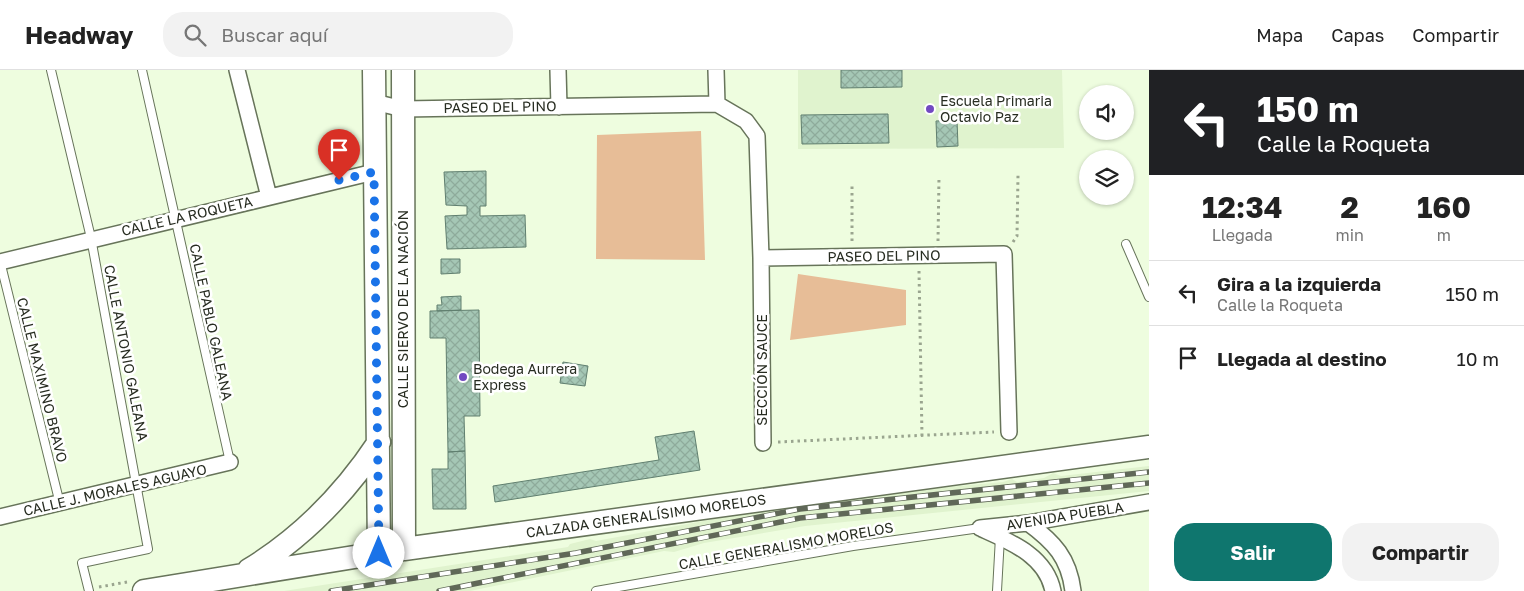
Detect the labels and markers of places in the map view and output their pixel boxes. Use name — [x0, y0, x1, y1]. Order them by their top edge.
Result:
place label: Escuela Primaria Octavio Paz — [940, 92, 1052, 125]
marker: Escuela Primaria Octavio Paz — [924, 103, 936, 115]
pin — [318, 129, 360, 180]
place label: Bodega Aurrera Express — [473, 360, 577, 393]
marker: Bodega Aurrera Express — [457, 371, 469, 383]

